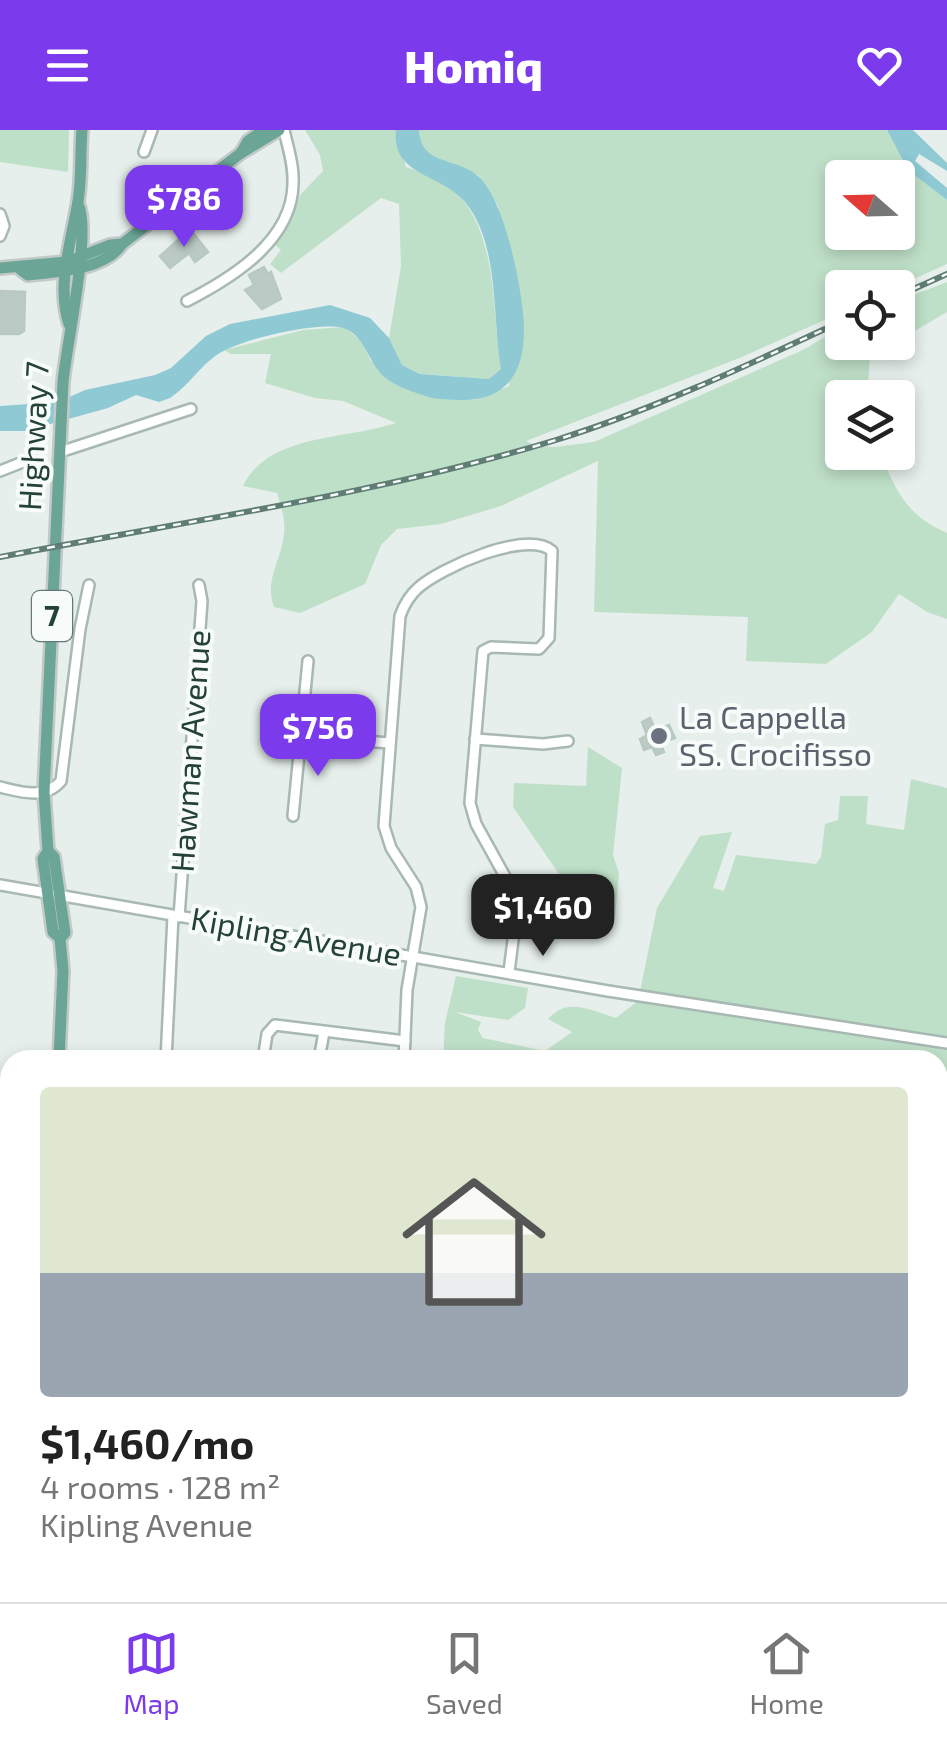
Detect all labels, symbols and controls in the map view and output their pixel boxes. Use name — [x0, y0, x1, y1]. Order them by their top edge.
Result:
icon: menu — [40, 38, 95, 93]
text: Homiq — [404, 38, 543, 92]
icon: heart — [852, 38, 907, 93]
north arrow — [825, 160, 915, 250]
map controls — [825, 160, 915, 470]
pin: $786 — [125, 165, 243, 250]
text: $786 — [147, 178, 221, 216]
button: locate — [825, 270, 915, 360]
street label: Highway 7 — [9, 360, 55, 511]
button: layers — [825, 380, 915, 470]
road number: 7 — [32, 591, 72, 641]
street label: Hawman Avenue — [162, 628, 216, 873]
pin: $756 — [259, 694, 377, 779]
place label: La Cappella SS. Crocifisso — [679, 697, 872, 772]
text: $756 — [282, 707, 354, 745]
marker: La Cappella SS. Crocifisso — [648, 725, 670, 747]
pin: $1,460 — [462, 874, 624, 959]
text: $1,460 — [493, 887, 593, 925]
street label: Kipling Avenue — [188, 898, 404, 972]
icon: home — [384, 1152, 564, 1332]
text: $1,460/mo — [40, 1417, 254, 1467]
text: 4 rooms · 128 m² — [40, 1467, 280, 1505]
text: Kipling Avenue — [40, 1505, 253, 1543]
tab: Map — [123, 1626, 179, 1720]
tab: Saved — [426, 1626, 503, 1720]
tab: Home — [750, 1626, 824, 1720]

